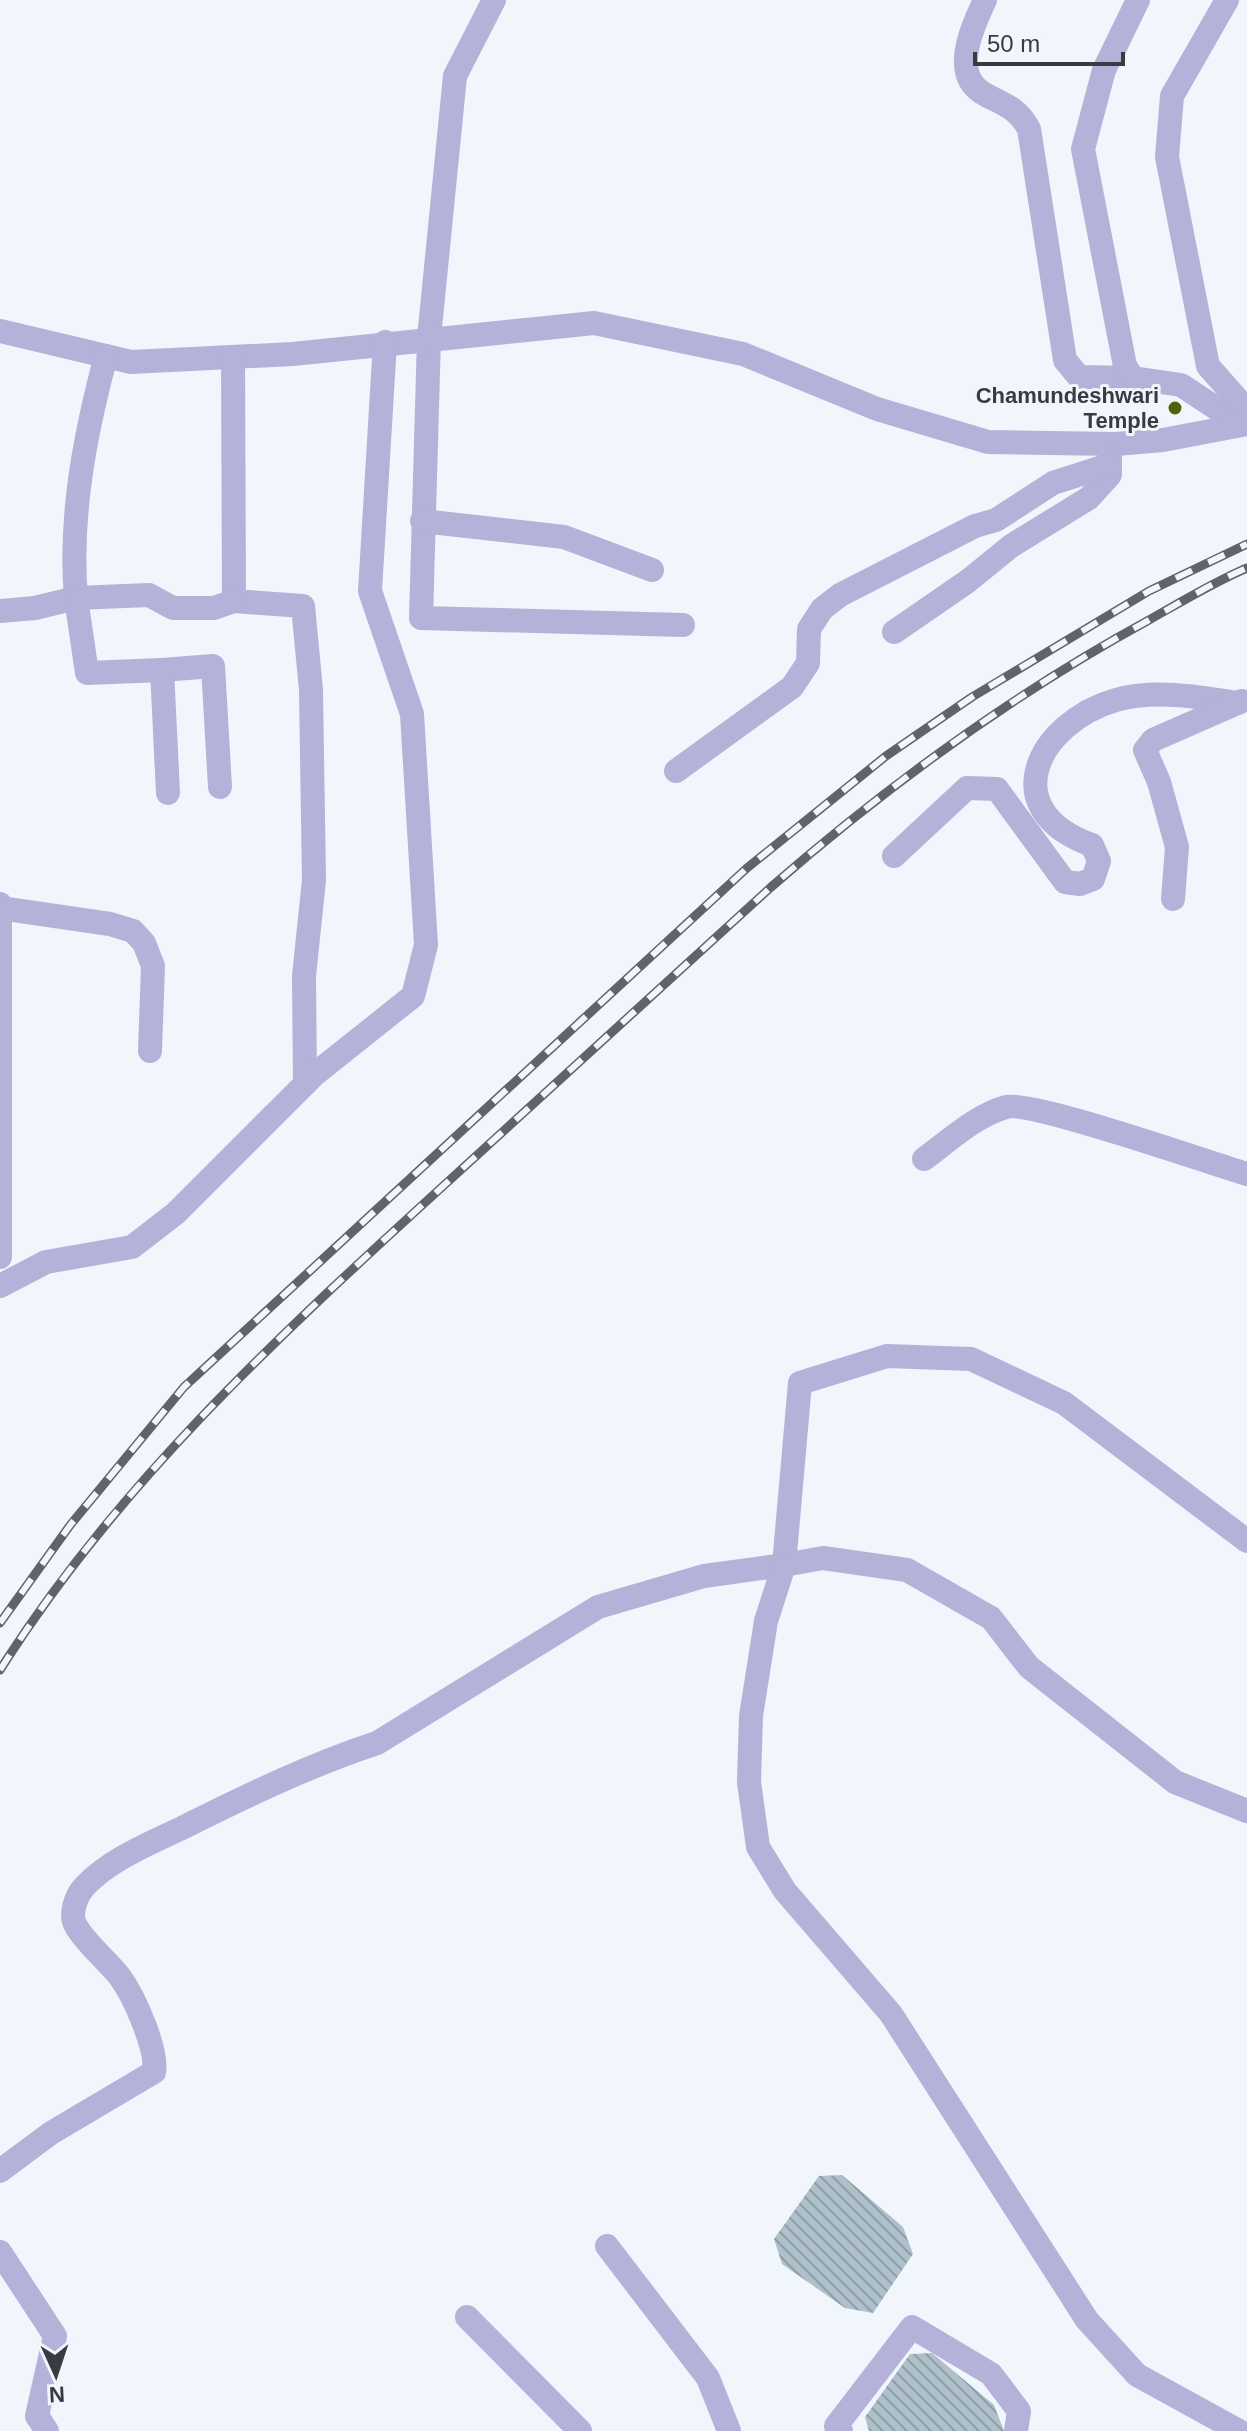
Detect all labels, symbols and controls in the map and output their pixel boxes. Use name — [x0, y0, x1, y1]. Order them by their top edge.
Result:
scale bar — [975, 16, 1123, 66]
text: 50 m — [987, 30, 1040, 57]
place label: Chamundeshwari Temple — [976, 383, 1159, 433]
marker: Chamundeshwari Temple — [1166, 399, 1184, 417]
north arrow — [16, 2335, 96, 2415]
text: N — [48, 2382, 66, 2407]

